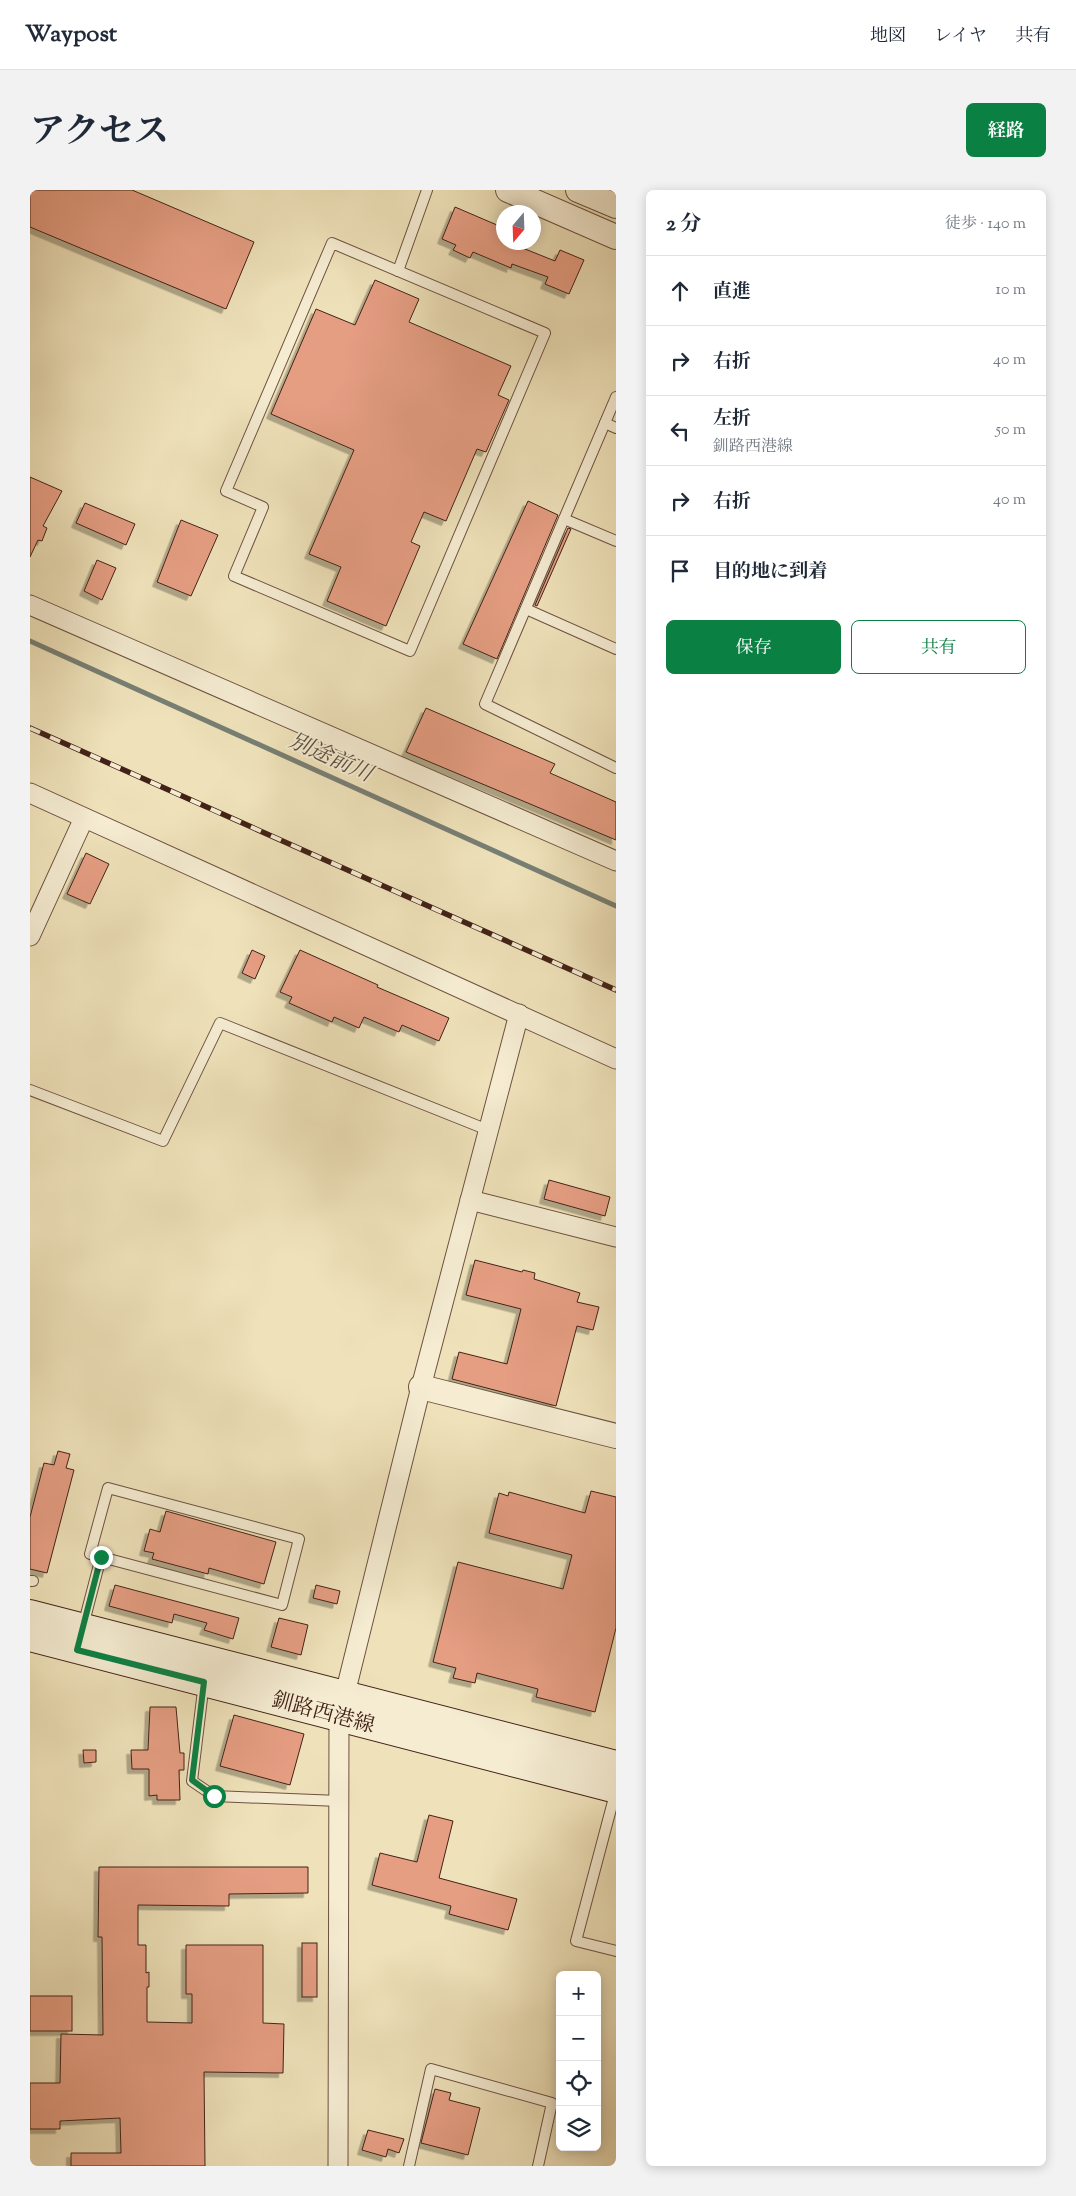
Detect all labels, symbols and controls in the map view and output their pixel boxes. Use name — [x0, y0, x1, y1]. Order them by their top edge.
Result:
text: Waypost — [25, 18, 117, 52]
text: 地図 — [870, 24, 906, 50]
text: レイヤ — [934, 24, 987, 50]
text: 共有 — [1015, 24, 1051, 50]
button: 経路 — [966, 103, 1046, 157]
text: アクセス — [30, 108, 169, 159]
north arrow — [496, 205, 541, 250]
text: 2 分 — [666, 210, 701, 240]
text: 徒歩 · 140 m — [945, 213, 1026, 236]
icon: ahead — [666, 277, 694, 305]
text: 直進 — [713, 279, 751, 306]
text: 10 m — [996, 279, 1026, 302]
icon: right — [666, 347, 694, 375]
text: 右折 — [713, 349, 751, 376]
text: 40 m — [993, 349, 1026, 372]
text: 左折 — [713, 406, 751, 433]
icon: left — [666, 417, 694, 445]
text: 50 m — [995, 419, 1026, 442]
text: 釧路西港線 — [713, 436, 793, 459]
icon: right — [666, 487, 694, 515]
text: 右折 — [713, 489, 751, 516]
text: 40 m — [993, 489, 1026, 512]
icon: arrive — [666, 557, 694, 585]
text: 目的地に到着 — [713, 559, 827, 586]
button: 保存 — [666, 620, 841, 674]
button: 共有 — [851, 620, 1026, 674]
water label: 別途前川 — [283, 726, 379, 792]
route end — [90, 1546, 113, 1569]
street label: 釧路西港線 — [268, 1686, 378, 1742]
route start — [203, 1785, 226, 1808]
map controls — [556, 1971, 601, 2151]
button: + — [556, 1971, 601, 2016]
button: − — [556, 2016, 601, 2061]
button: locate — [556, 2061, 601, 2106]
button: layers — [556, 2106, 601, 2151]

